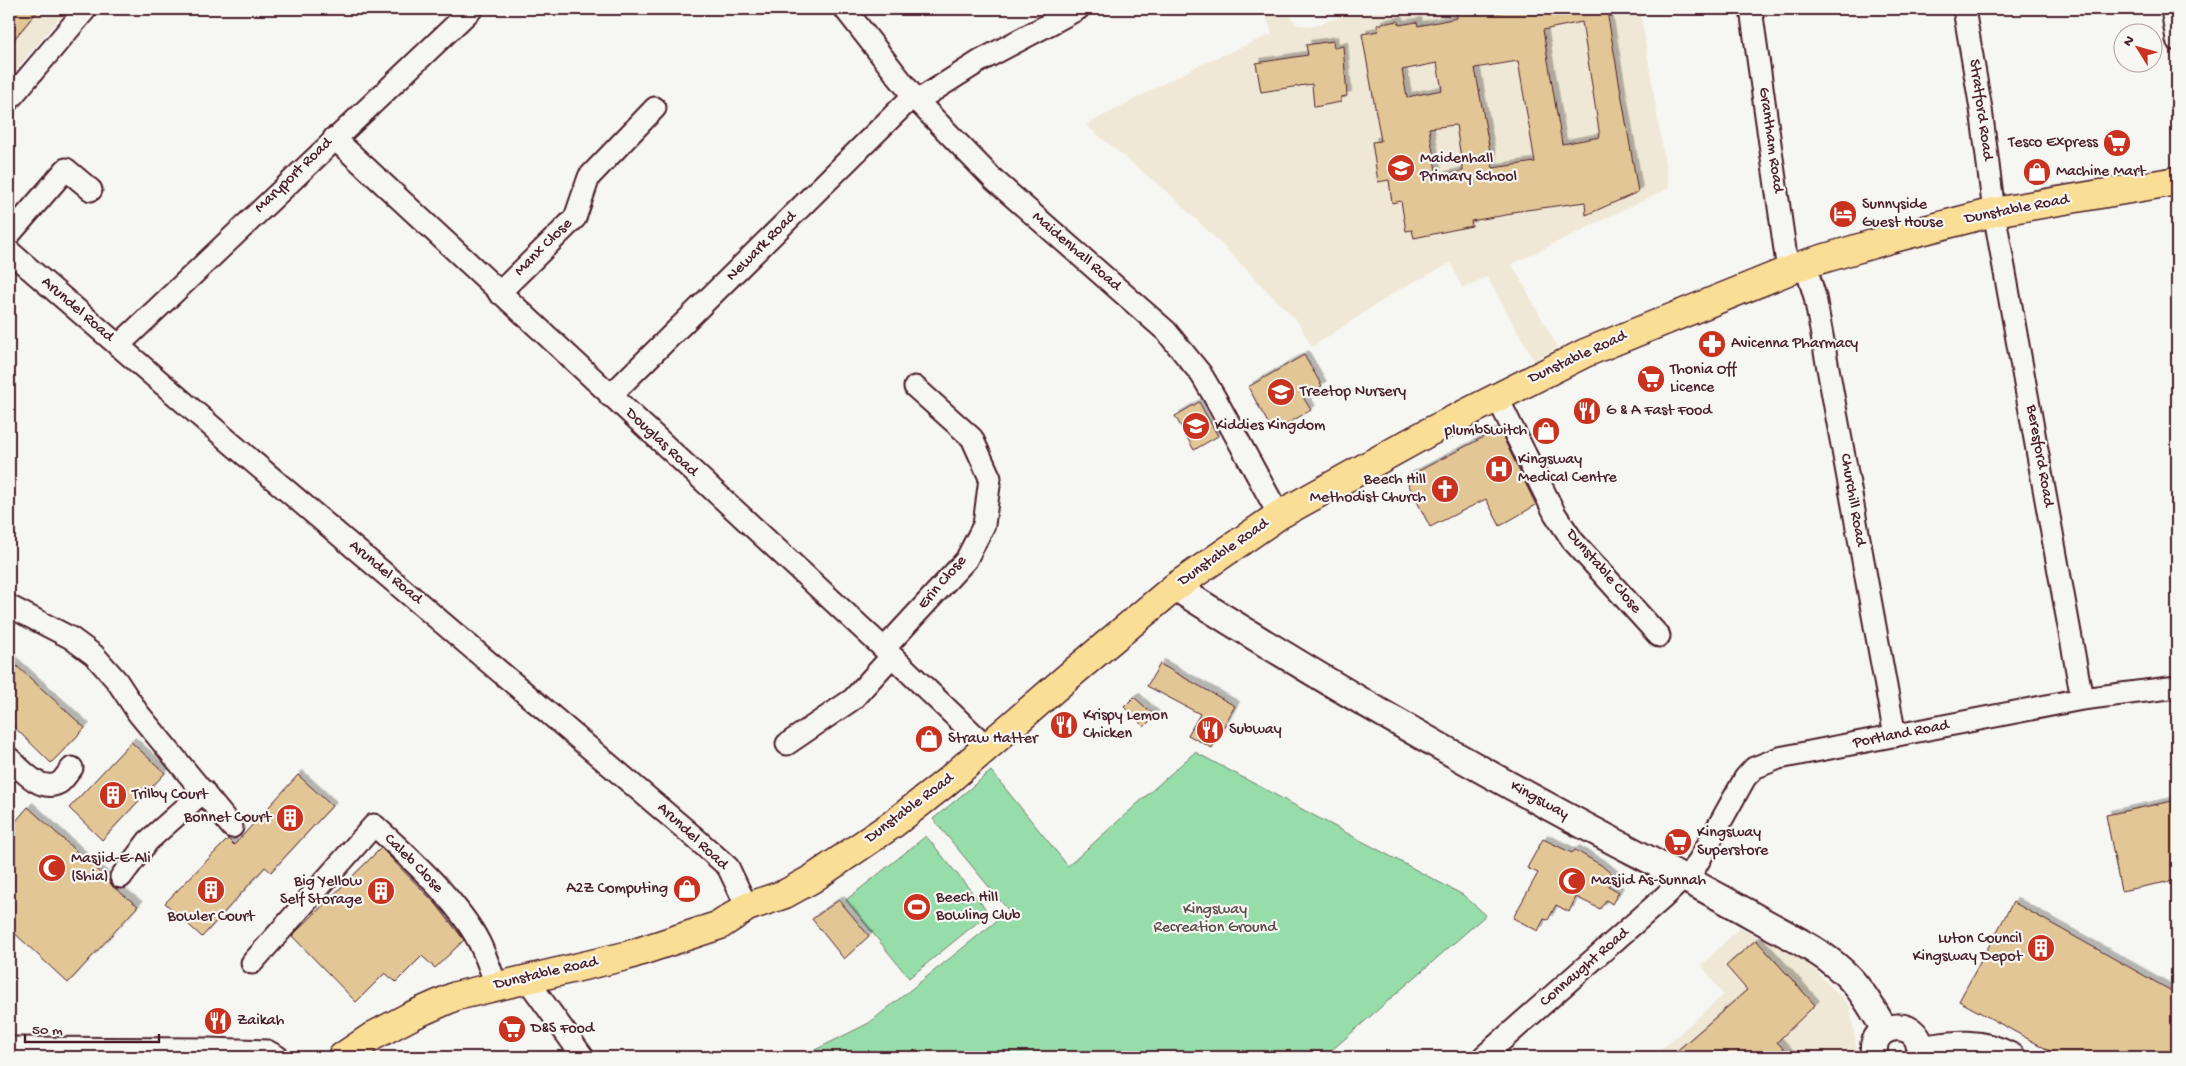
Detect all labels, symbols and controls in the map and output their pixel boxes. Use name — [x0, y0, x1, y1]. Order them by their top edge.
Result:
north arrow — [2114, 22, 2164, 72]
text: N — [2120, 33, 2139, 50]
street label: Stratford Road — [1963, 58, 1997, 163]
street label: Grantham Road — [1753, 86, 1787, 196]
supermarket icon: Tesco Express — [2102, 128, 2132, 158]
street label: Maryport Road — [251, 133, 338, 218]
place label: Tesco Express — [2007, 134, 2099, 153]
place label: Maidenhall Primary School — [1419, 150, 1517, 187]
school or university icon: Maidenhall Primary School — [1386, 153, 1416, 183]
shop icon: Machine Mart — [2022, 157, 2052, 187]
place label: Machine Mart — [2056, 163, 2147, 182]
street label: Dunstable Road — [1962, 190, 2072, 230]
place label: Sunnyside Guest House — [1862, 196, 1944, 233]
hotel icon: Sunnyside Guest House — [1828, 199, 1858, 229]
street label: Newark Road — [723, 207, 802, 286]
street label: Maidenhall Road — [1028, 208, 1126, 297]
street label: Manx Close — [511, 214, 578, 281]
street label: Arundel Road — [37, 273, 118, 348]
street label: Dunstable Road — [1525, 326, 1631, 389]
pharmacy icon: Avicenna Pharmacy — [1697, 329, 1727, 359]
place label: Avicenna Pharmacy — [1731, 335, 1858, 354]
place label: Thonia Off Licence — [1669, 361, 1737, 398]
supermarket icon: Thonia Off Licence — [1636, 364, 1666, 394]
school or university icon: Treetop Nursery — [1266, 377, 1296, 407]
place label: Treetop Nursery — [1299, 383, 1406, 402]
restaurant icon: G & A Fast Food — [1572, 396, 1602, 426]
place label: G & A Fast Food — [1606, 402, 1713, 421]
street label: Beresford Road — [2021, 403, 2058, 510]
street label: Douglas Road — [620, 404, 702, 483]
school or university icon: Kiddies Kingdom — [1181, 411, 1211, 441]
shop icon: plumbSwitch — [1531, 416, 1561, 446]
place label: Kiddies Kingdom — [1215, 417, 1326, 436]
place label: plumbSwitch — [1443, 422, 1527, 441]
place label: Kingsway Medical Centre — [1518, 451, 1618, 488]
street label: Churchill Road — [1835, 452, 1870, 549]
hospital icon: Kingsway Medical Centre — [1484, 454, 1514, 484]
place label: Beech Hill Methodist Church — [1310, 471, 1426, 508]
church icon: Beech Hill Methodist Church — [1430, 474, 1460, 504]
street label: Dunstable Road — [1174, 514, 1274, 592]
street label: Dunstable Close — [1561, 525, 1645, 619]
street label: Arundel Road — [344, 537, 427, 610]
street label: Erin Close — [914, 552, 972, 614]
place label: Krispy Lemon Chicken — [1083, 707, 1168, 744]
restaurant icon: Krispy Lemon Chicken — [1049, 710, 1079, 740]
restaurant icon: Subway — [1195, 715, 1225, 745]
street label: Portland Road — [1850, 716, 1952, 754]
place label: Subway — [1229, 721, 1282, 740]
shop icon: Straw Hatter — [914, 724, 944, 754]
place label: Straw Hatter — [948, 730, 1039, 749]
street label: Dunstable Road — [861, 769, 959, 849]
street label: Kingsway — [1506, 777, 1572, 825]
building icon: Trilby Court — [98, 780, 128, 810]
place label: Trilby Court — [131, 786, 209, 805]
street label: Arundel Road — [653, 799, 733, 876]
building icon: Bonnet Court — [275, 803, 305, 833]
place label: Bonnet Court — [183, 809, 272, 828]
place label: Kingsway Superstore — [1697, 824, 1769, 861]
supermarket icon: Kingsway Superstore — [1663, 827, 1693, 857]
street label: Caleb Close — [379, 830, 447, 898]
place label: Masjid-E-Ali (Shia) — [71, 850, 151, 887]
mosque icon: Masjid-E-Ali (Shia) — [37, 853, 67, 883]
mosque icon: Masjid As-Sunnah — [1557, 866, 1587, 896]
place label: Masjid As-Sunnah — [1591, 872, 1707, 891]
place label: Big Yellow Self Storage — [280, 873, 363, 910]
shop icon: A2Z Computing — [672, 874, 702, 904]
building icon: Bowler Court — [196, 875, 226, 905]
building icon: Big Yellow Self Storage — [366, 876, 396, 906]
place label: A2Z Computing — [566, 880, 668, 899]
place label: Beech Hill Bowling Club — [935, 889, 1021, 926]
sports icon: Beech Hill Bowling Club — [902, 892, 932, 922]
park label: Kingsway Recreation Ground — [1153, 901, 1278, 938]
place label: Bowler Court — [167, 908, 256, 927]
street label: Connaught Road — [1537, 923, 1635, 1012]
place label: Luton Council Kingsway Depot — [1913, 930, 2023, 967]
building icon: Luton Council Kingsway Depot — [2026, 933, 2056, 963]
street label: Dunstable Road — [491, 952, 601, 995]
restaurant icon: Zaikah — [203, 1006, 233, 1036]
scale bar — [25, 1011, 159, 1043]
place label: Zaikah — [237, 1012, 285, 1031]
supermarket icon: D&S Food — [497, 1014, 527, 1044]
place label: D&S Food — [530, 1020, 596, 1039]
text: 50 m — [32, 1022, 63, 1040]

